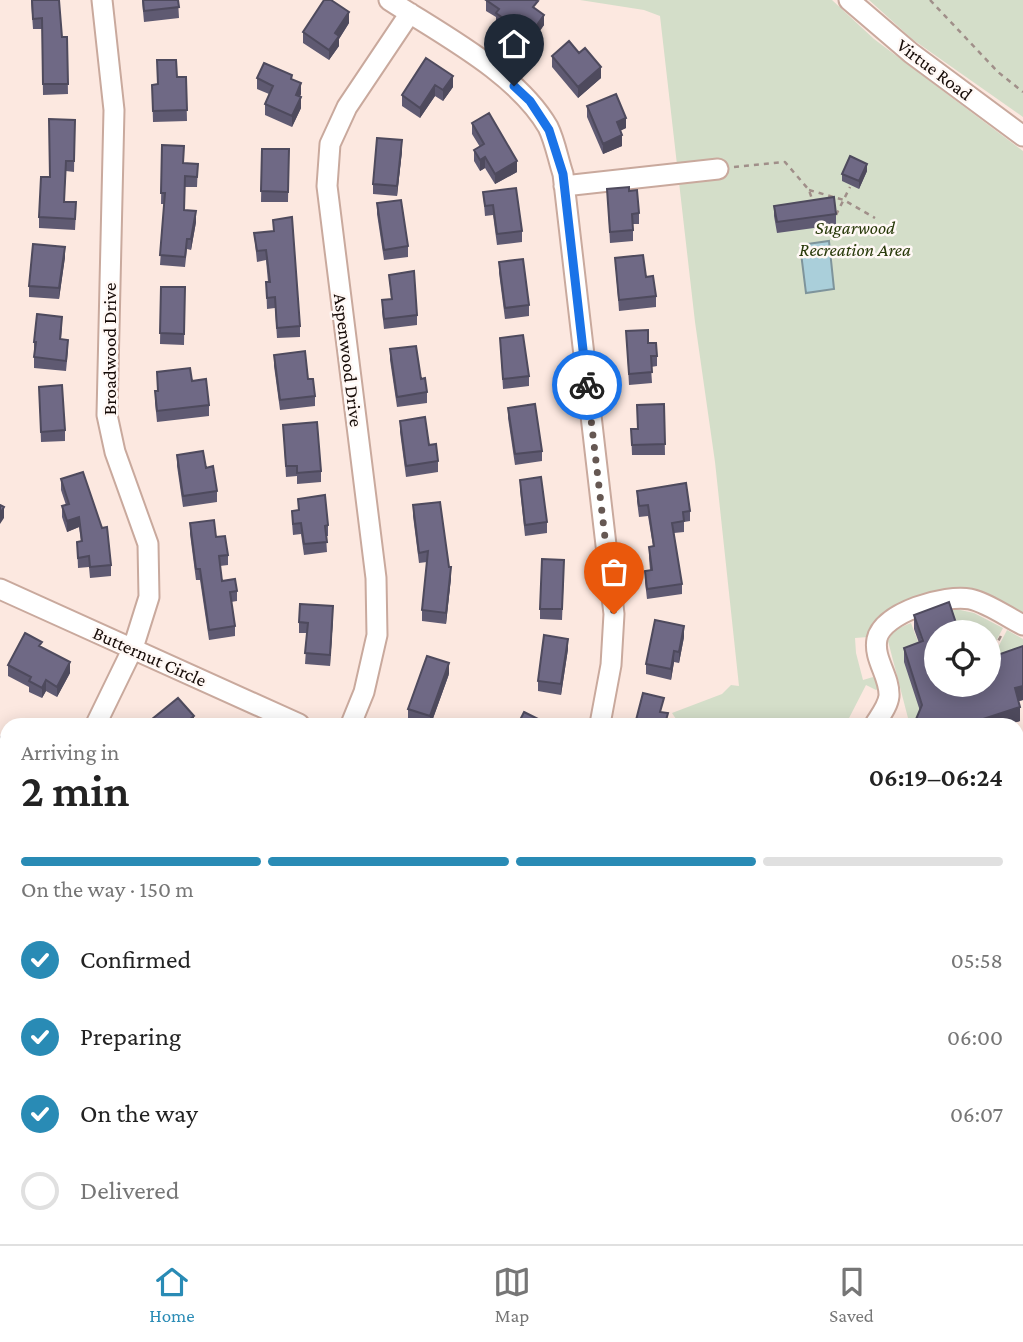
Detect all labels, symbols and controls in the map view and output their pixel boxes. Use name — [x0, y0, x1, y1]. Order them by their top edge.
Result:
pin — [484, 14, 544, 86]
icon: home — [495, 25, 533, 63]
street label: Virtue Road — [893, 34, 977, 105]
park label: Sugarwood Recreation Area — [799, 217, 911, 260]
street label: Broadwood Drive — [99, 283, 120, 415]
street label: Aspenwood Drive — [330, 292, 367, 428]
courier — [552, 350, 622, 420]
icon: bike — [568, 366, 606, 404]
pin — [584, 542, 644, 614]
icon: bag — [595, 553, 633, 591]
map controls — [924, 620, 1001, 697]
button: locate — [924, 620, 1001, 697]
street label: Butternut Circle — [90, 622, 210, 691]
text: Arriving in — [21, 739, 119, 765]
text: 06:19–06:24 — [869, 763, 1003, 792]
text: 2 min — [21, 765, 129, 816]
text: On the way · 150 m — [21, 876, 194, 902]
icon: check — [21, 941, 59, 979]
text: Confirmed — [80, 945, 191, 974]
text: 05:58 — [951, 947, 1003, 973]
icon: check — [21, 1018, 59, 1056]
text: Preparing — [80, 1022, 181, 1051]
text: 06:00 — [947, 1024, 1003, 1050]
icon: check — [21, 1095, 59, 1133]
text: On the way — [80, 1099, 198, 1128]
text: 06:07 — [950, 1101, 1003, 1127]
text: Delivered — [80, 1176, 179, 1205]
tab: Home — [149, 1263, 195, 1326]
tab: Map — [493, 1263, 531, 1326]
tab: Saved — [829, 1263, 874, 1326]

